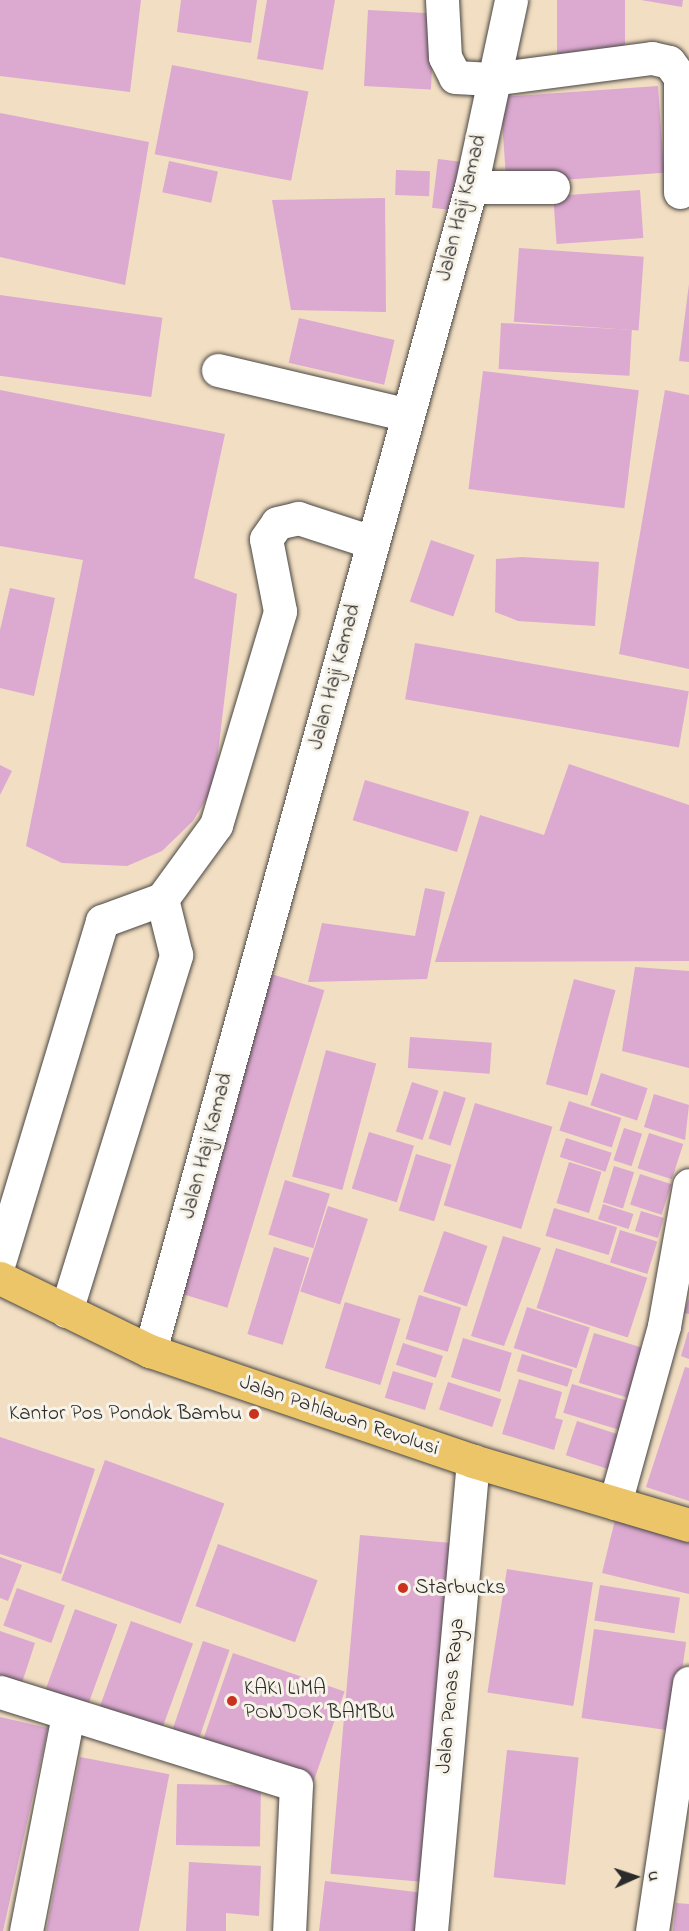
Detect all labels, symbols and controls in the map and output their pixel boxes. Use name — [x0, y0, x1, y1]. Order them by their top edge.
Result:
street label: Jalan Haji Kamad — [432, 132, 492, 284]
street label: Jalan Haji Kamad — [303, 601, 367, 753]
street label: Jalan Haji Kamad — [175, 1070, 239, 1222]
street label: Jalan Pahlawan Revolusi — [236, 1370, 442, 1462]
place label: Kantor Pos Pondok Bambu — [9, 1401, 242, 1427]
marker: Kantor Pos Pondok Bambu — [247, 1407, 261, 1421]
place label: Starbucks — [415, 1575, 506, 1601]
marker: Starbucks — [396, 1581, 410, 1595]
street label: Jalan Penas Raya — [432, 1617, 470, 1775]
place label: KAKI LIMA PONDOK BAMBU — [244, 1676, 395, 1726]
marker: KAKI LIMA PONDOK BAMBU — [225, 1694, 239, 1708]
north arrow — [605, 1847, 665, 1907]
text: U — [641, 1870, 665, 1882]

